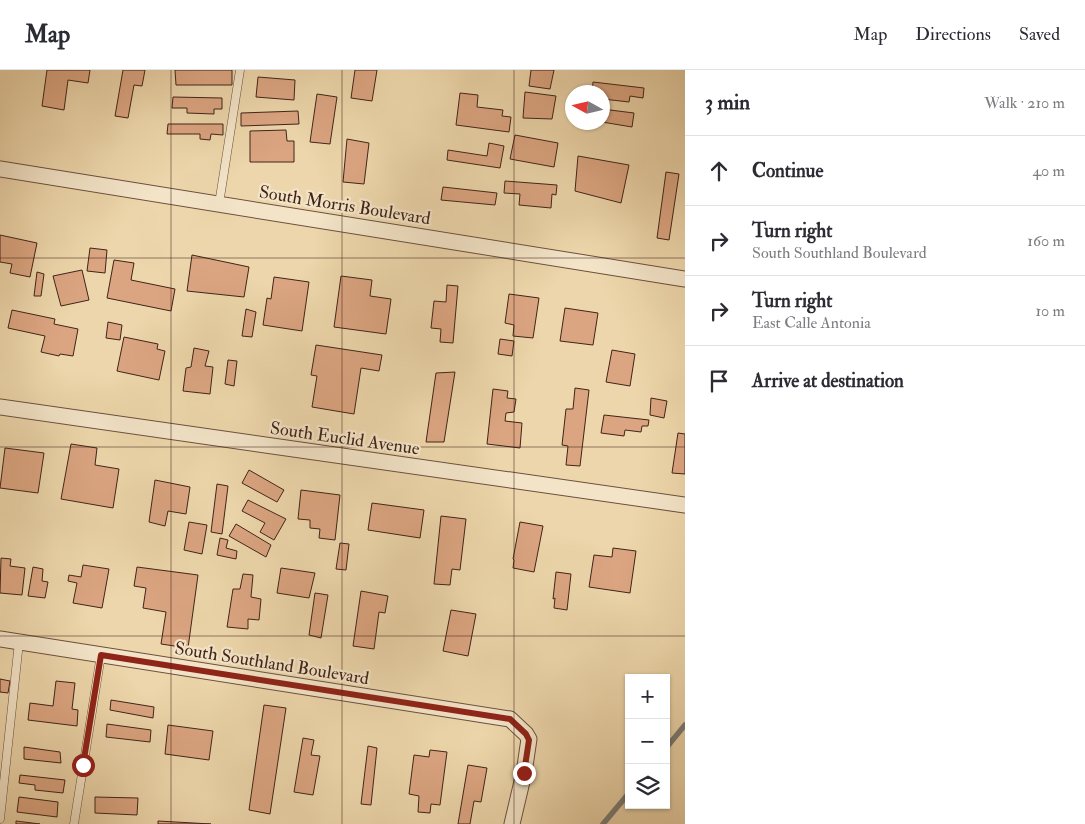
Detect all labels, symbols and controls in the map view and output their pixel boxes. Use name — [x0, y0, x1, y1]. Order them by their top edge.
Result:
text: Map — [25, 19, 70, 50]
text: Map — [854, 23, 887, 46]
text: Directions — [915, 23, 991, 46]
text: Saved — [1019, 23, 1060, 46]
north arrow — [565, 85, 610, 130]
text: 3 min — [705, 89, 750, 116]
text: Walk · 210 m — [984, 93, 1065, 113]
icon: ahead — [705, 157, 733, 185]
text: Continue — [752, 159, 823, 183]
text: 40 m — [1032, 161, 1065, 181]
street label: South Morris Boulevard — [258, 181, 432, 230]
text: Turn right — [752, 219, 832, 243]
icon: right — [705, 227, 733, 255]
text: 160 m — [1027, 231, 1065, 251]
text: South Southland Boulevard — [752, 243, 927, 263]
text: Turn right — [752, 289, 832, 313]
icon: right — [705, 297, 733, 325]
text: 10 m — [1035, 301, 1065, 321]
text: East Calle Antonia — [752, 313, 871, 333]
icon: arrive — [705, 367, 733, 395]
text: Arrive at destination — [752, 369, 904, 393]
street label: South Euclid Avenue — [269, 417, 422, 460]
street label: South Southland Boulevard — [173, 637, 371, 690]
map controls — [625, 674, 670, 809]
button: + — [625, 674, 670, 719]
button: − — [625, 719, 670, 764]
route start — [72, 754, 95, 777]
route end — [513, 762, 536, 785]
button: layers — [625, 764, 670, 809]

